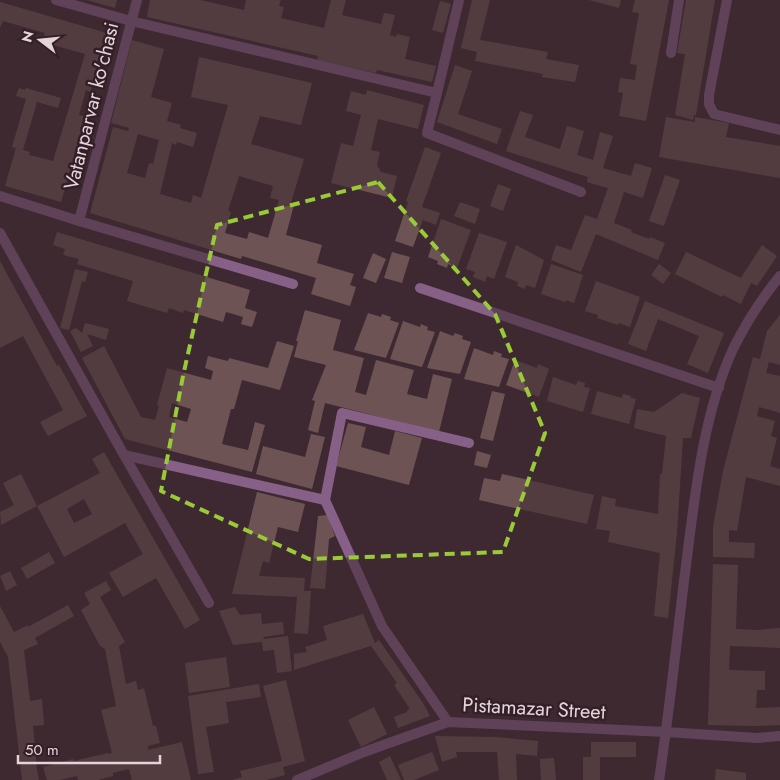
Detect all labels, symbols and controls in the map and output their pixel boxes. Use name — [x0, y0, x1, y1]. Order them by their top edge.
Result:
north arrow — [15, 15, 65, 65]
street label: Vatanparvar ko'chasi — [57, 19, 126, 193]
text: N — [16, 28, 39, 45]
street label: Pistamazar Street — [462, 690, 606, 727]
scale bar — [18, 732, 160, 764]
text: 50 m — [25, 739, 59, 761]

